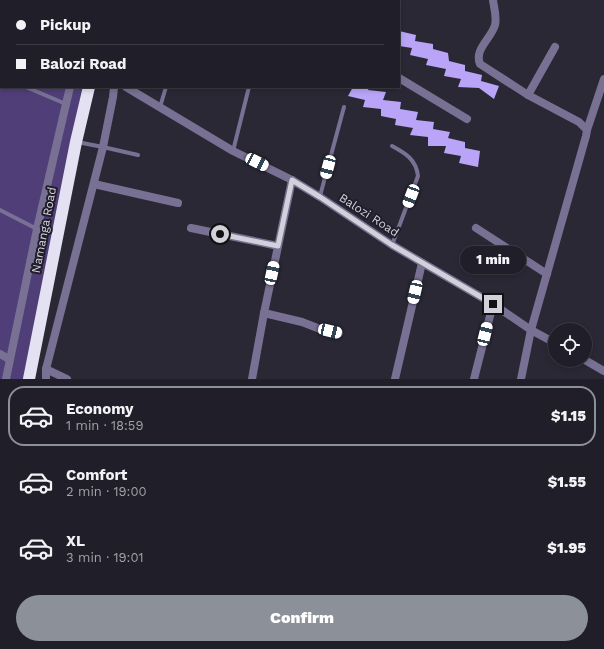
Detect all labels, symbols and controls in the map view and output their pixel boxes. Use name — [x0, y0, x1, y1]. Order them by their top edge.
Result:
text: Pickup — [40, 16, 91, 34]
text: Balozi Road — [40, 55, 126, 73]
car — [244, 151, 270, 173]
car — [319, 154, 337, 180]
car — [401, 183, 421, 209]
street label: Namanga Road — [29, 186, 59, 274]
street label: Balozi Road — [337, 191, 401, 239]
route start — [211, 225, 229, 243]
callout: 1 min — [460, 246, 526, 274]
text: 1 min — [476, 252, 510, 267]
car — [264, 260, 280, 286]
car — [406, 279, 424, 305]
route end — [484, 295, 502, 313]
car — [476, 321, 494, 347]
car — [317, 322, 343, 340]
map controls — [548, 323, 592, 367]
button: locate — [548, 323, 592, 367]
icon: car — [18, 398, 54, 434]
text: Economy — [66, 400, 133, 418]
text: $1.15 — [551, 407, 586, 425]
text: 1 min · 18:59 — [66, 418, 143, 433]
icon: car — [18, 464, 54, 500]
text: Comfort — [66, 466, 127, 484]
text: $1.55 — [548, 473, 586, 491]
text: 2 min · 19:00 — [66, 484, 147, 499]
icon: car — [18, 530, 54, 566]
text: XL — [66, 532, 85, 550]
text: $1.95 — [547, 539, 586, 557]
text: 3 min · 19:01 — [66, 550, 144, 565]
button: Confirm — [16, 595, 588, 641]

